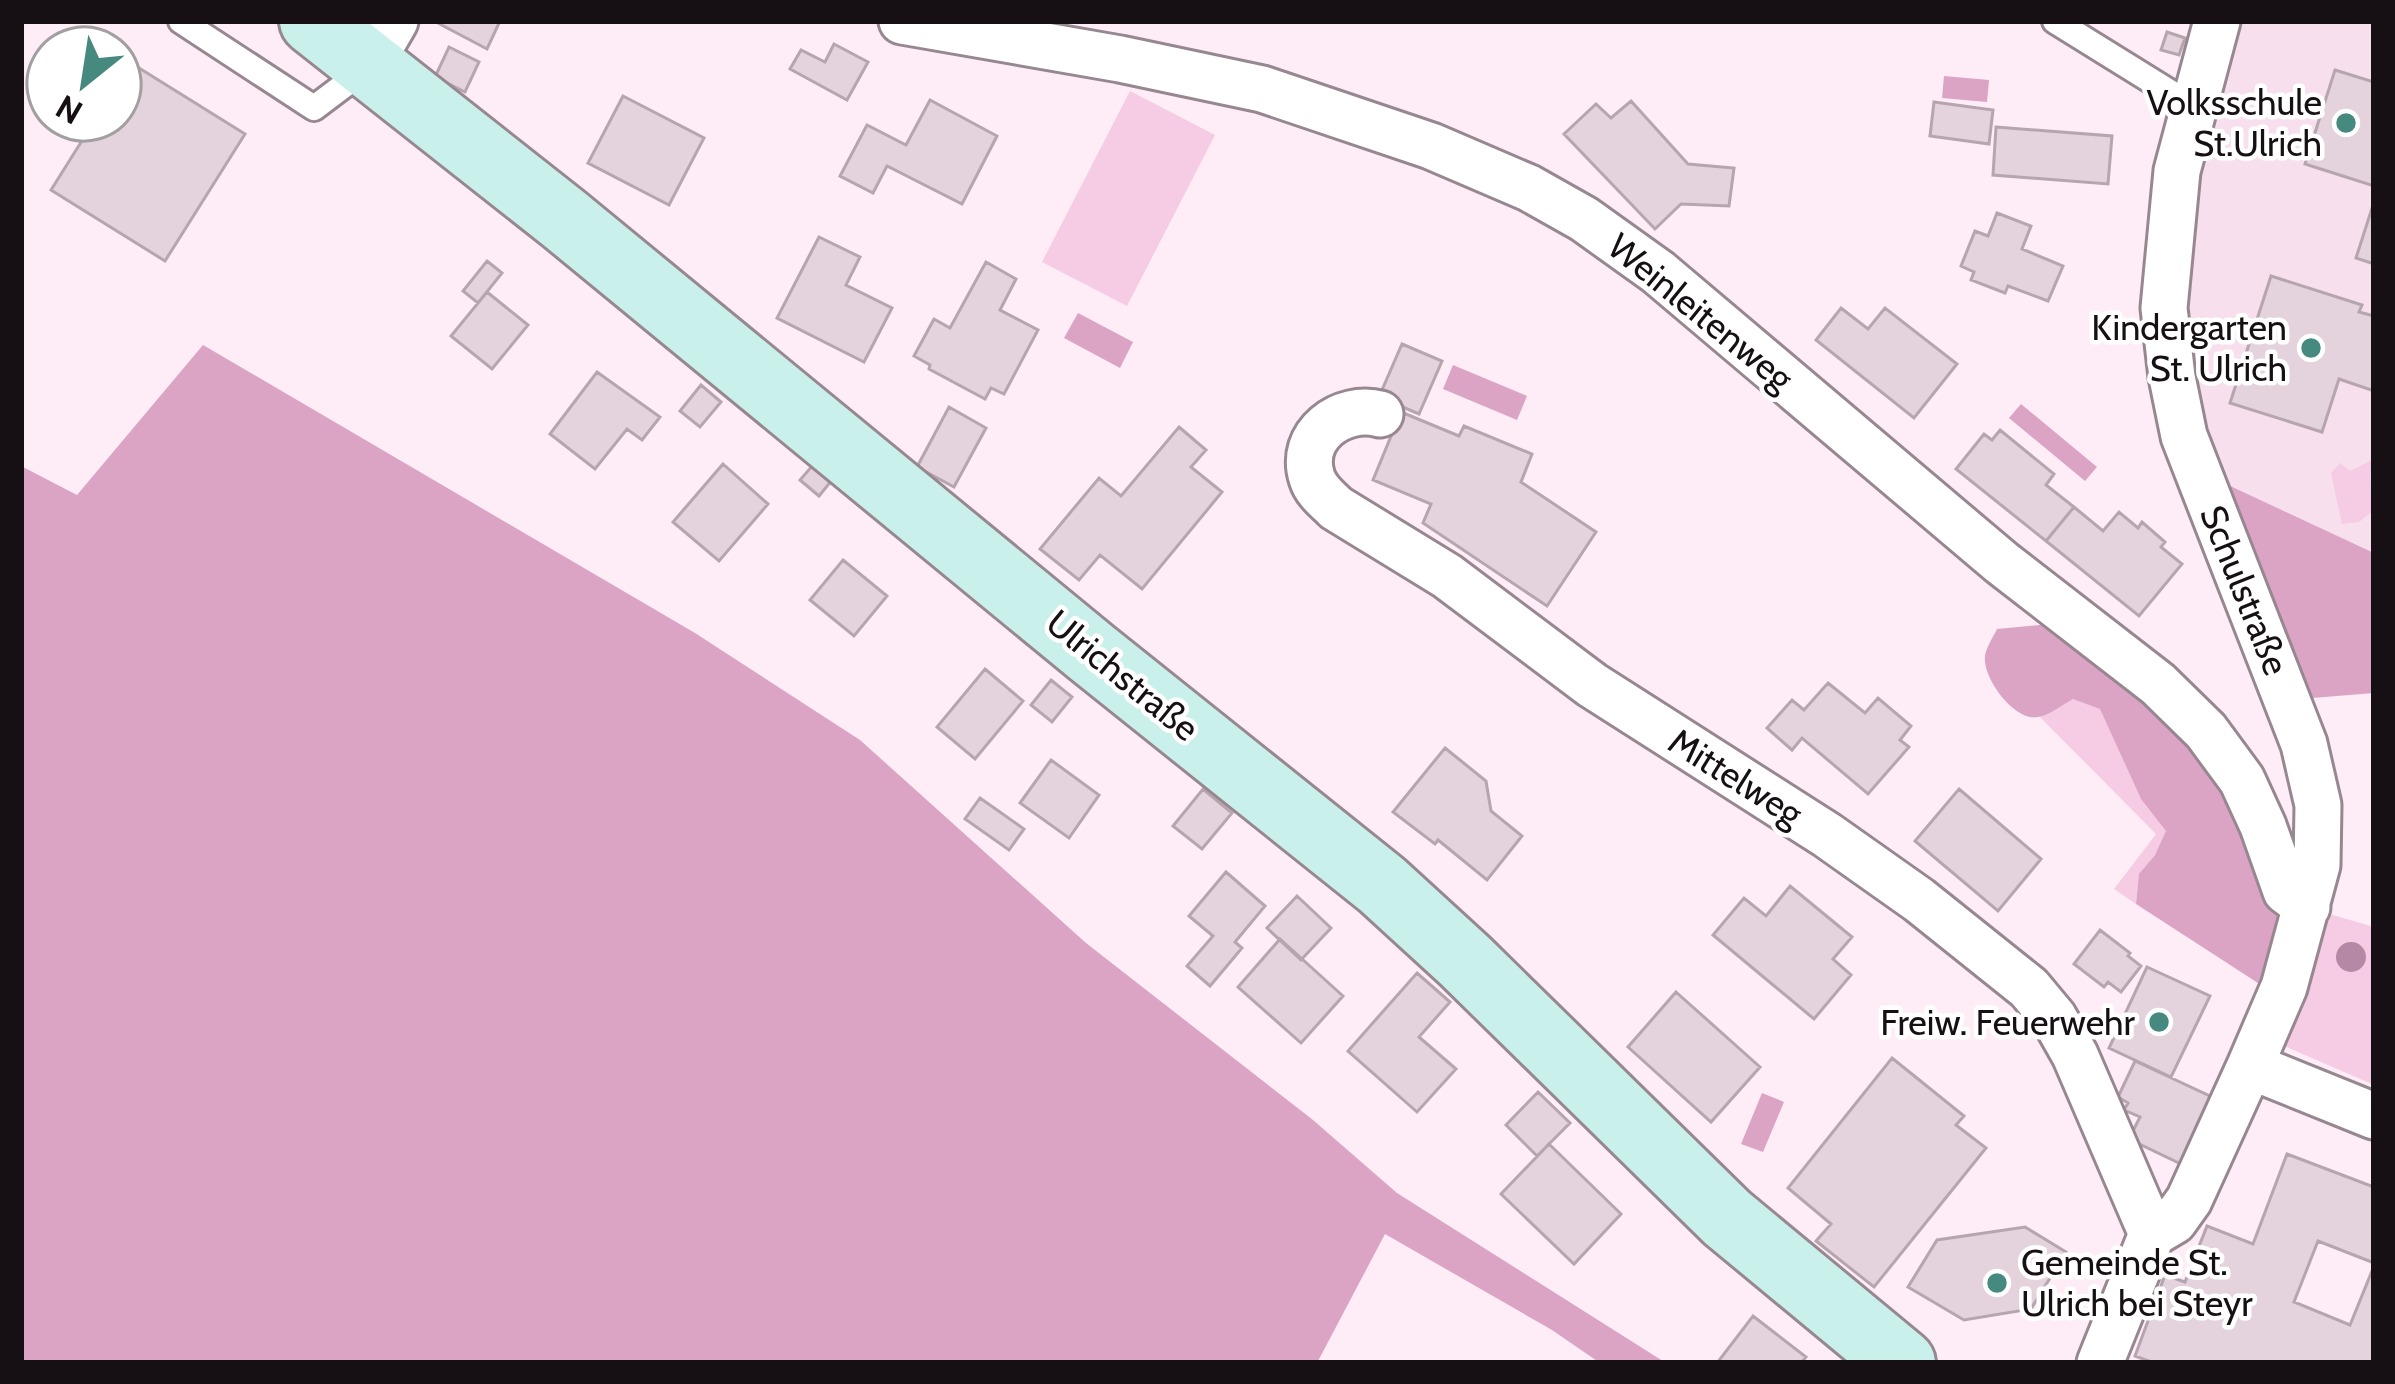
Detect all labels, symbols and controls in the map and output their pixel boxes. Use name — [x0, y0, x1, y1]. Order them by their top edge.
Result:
north arrow — [24, 24, 144, 144]
place label: Volksschule St.Ulrich — [2147, 80, 2322, 165]
text: N — [49, 87, 89, 133]
marker: Volksschule St.Ulrich — [2333, 110, 2359, 136]
street label: Weinleitenweg — [1599, 224, 1803, 401]
place label: Kindergarten St. Ulrich — [2091, 305, 2287, 390]
marker: Kindergarten St. Ulrich — [2298, 335, 2324, 361]
street label: Schulstraße — [2191, 499, 2299, 681]
street label: Ulrichstraße — [1038, 600, 1208, 750]
street label: Mittelweg — [1661, 719, 1812, 836]
place label: Freiw. Feuerwehr — [1880, 1000, 2136, 1044]
marker: Freiw. Feuerwehr — [2146, 1009, 2172, 1035]
place label: Gemeinde St. Ulrich bei Steyr — [2021, 1240, 2253, 1325]
marker: Gemeinde St. Ulrich bei Steyr — [1984, 1270, 2010, 1296]

